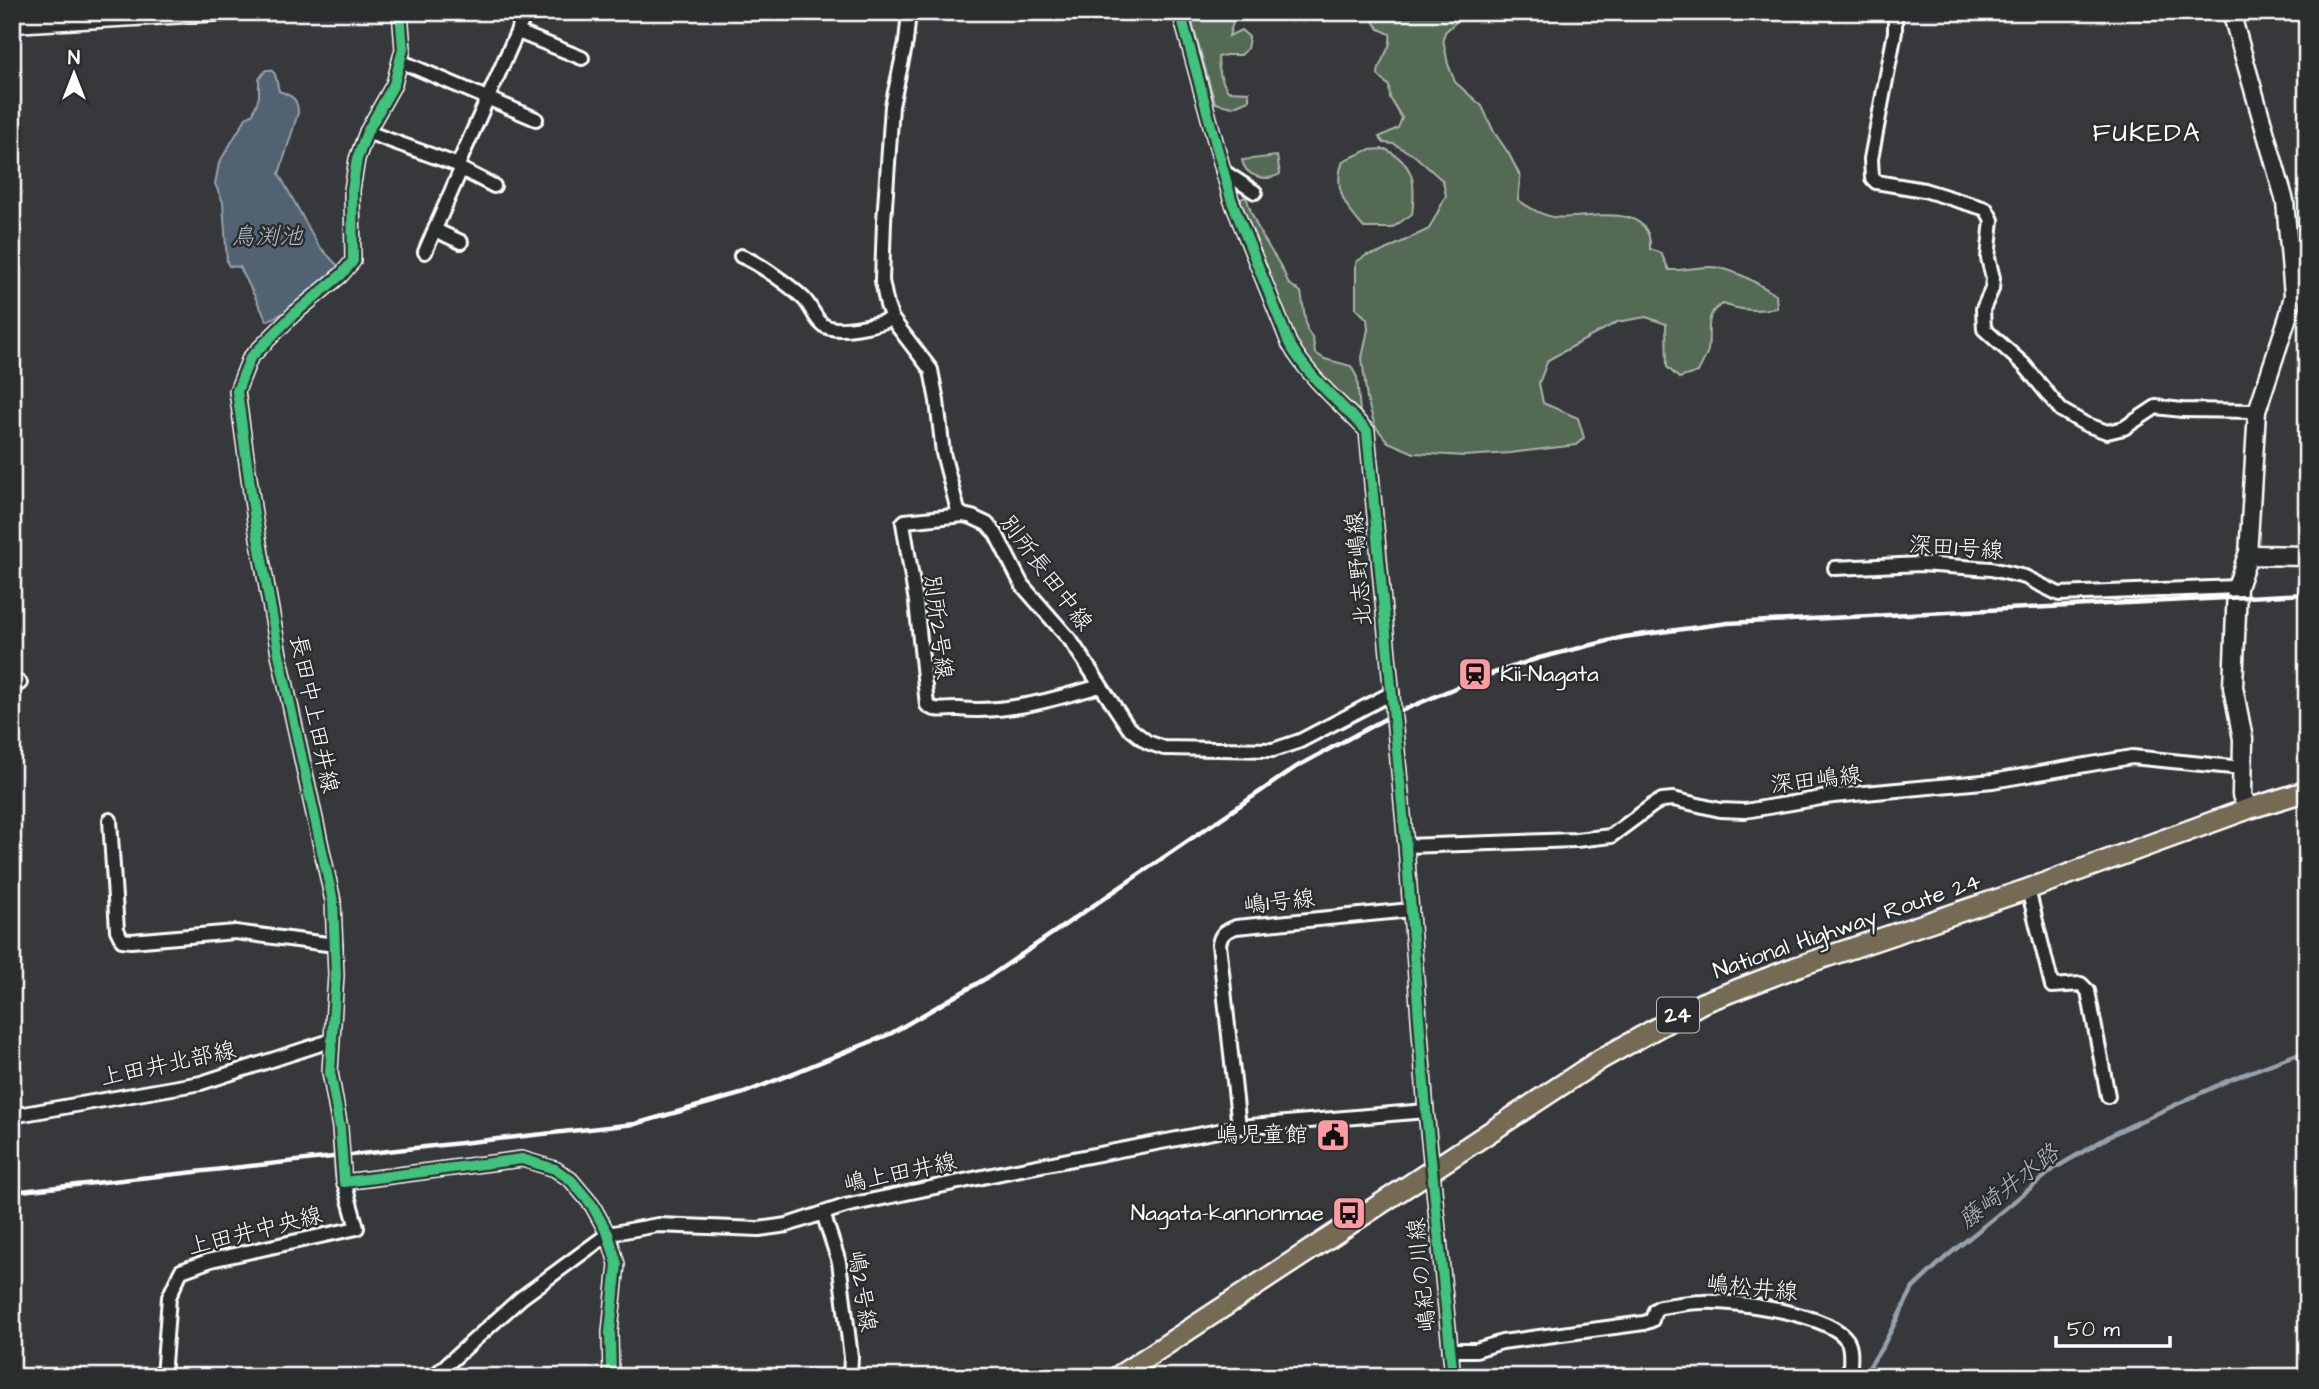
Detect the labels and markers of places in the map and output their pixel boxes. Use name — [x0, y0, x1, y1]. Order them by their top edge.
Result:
station icon: Kii-Nagata — [1456, 655, 1494, 693]
place label: Kii-Nagata — [1500, 658, 1599, 691]
public building icon: 嶋児童館 — [1314, 1116, 1352, 1154]
place label: 嶋児童館 — [1216, 1119, 1308, 1151]
bus stop icon: Nagata-kannonmae — [1330, 1194, 1368, 1232]
place label: Nagata-kannonmae — [1131, 1197, 1324, 1230]

